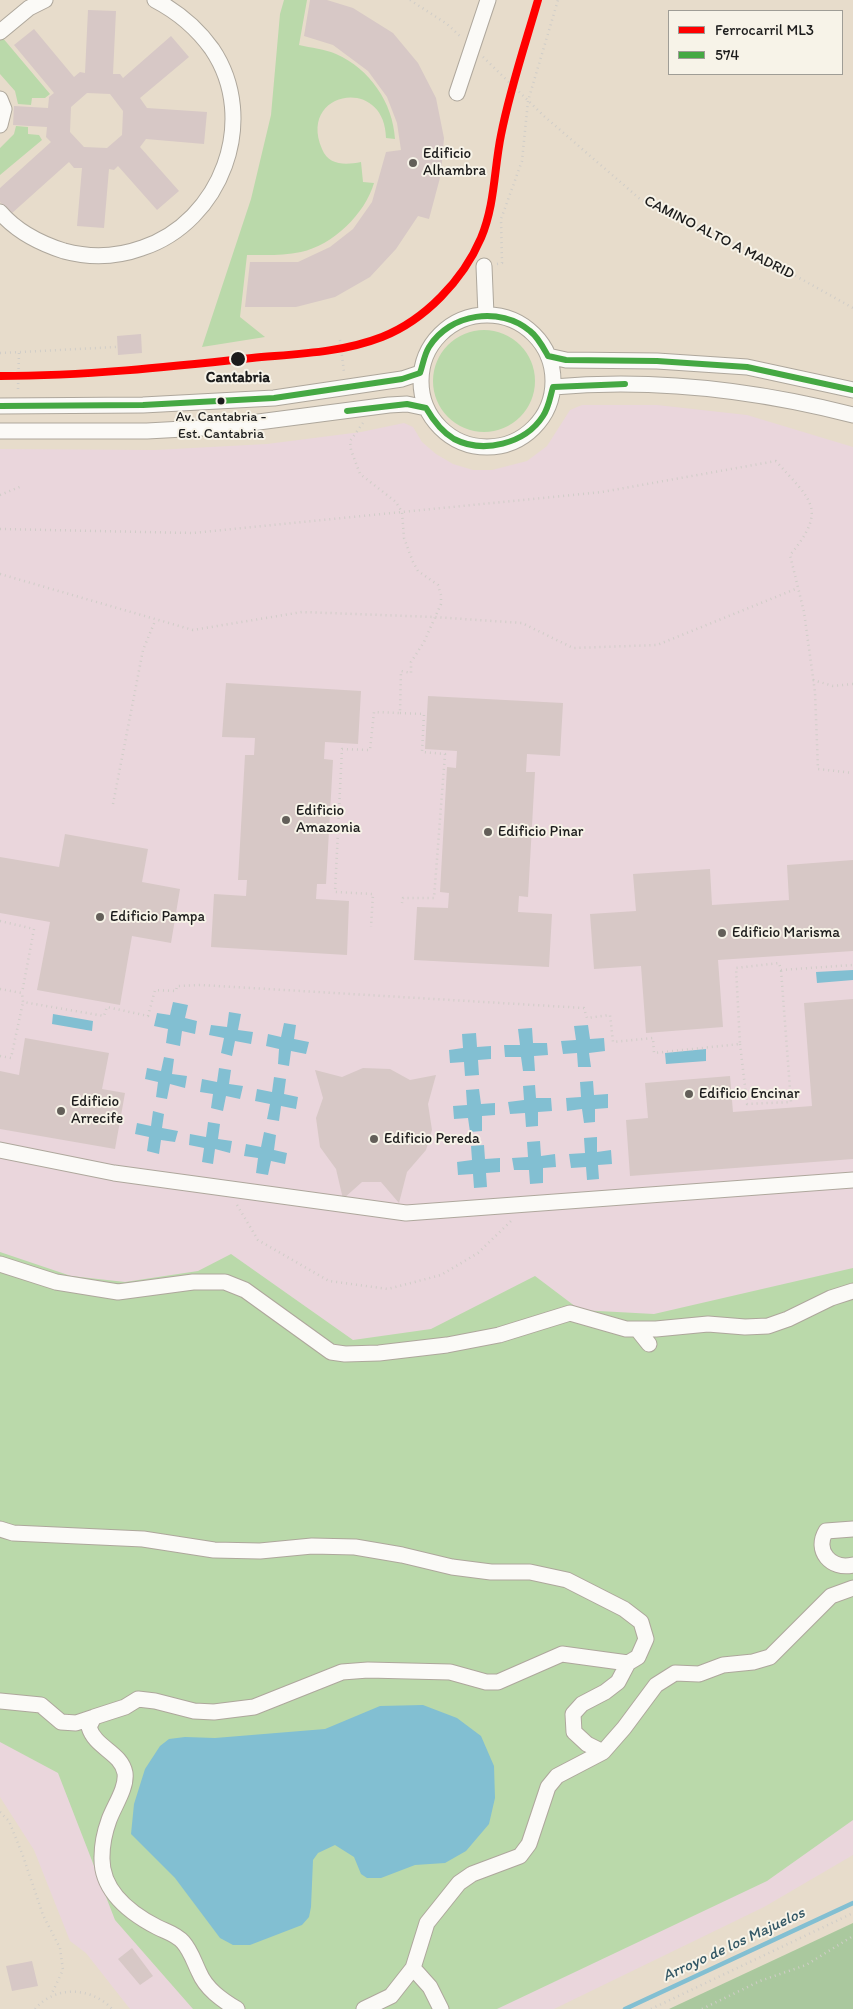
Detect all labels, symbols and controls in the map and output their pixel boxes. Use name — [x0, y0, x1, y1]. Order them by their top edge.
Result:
legend — [668, 10, 843, 75]
text: Ferrocarril ML3 — [715, 21, 814, 39]
text: 574 — [715, 46, 739, 64]
place label: Edificio Alhambra — [423, 145, 486, 180]
marker: Edificio Alhambra — [407, 157, 419, 169]
street label: CAMINO ALTO A MADRID — [641, 192, 797, 284]
marker: Cantabria — [229, 350, 247, 368]
place label: Cantabria — [206, 369, 270, 387]
marker: Av. Cantabria - Est. Cantabria — [216, 396, 226, 406]
place label: Av. Cantabria - Est. Cantabria — [176, 409, 266, 442]
place label: Edificio Amazonia — [296, 802, 361, 837]
marker: Edificio Amazonia — [280, 814, 292, 826]
place label: Edificio Pinar — [498, 823, 583, 841]
marker: Edificio Pinar — [482, 826, 494, 838]
place label: Edificio Pampa — [110, 908, 205, 926]
marker: Edificio Pampa — [94, 911, 106, 923]
place label: Edificio Marisma — [732, 924, 840, 942]
marker: Edificio Marisma — [716, 927, 728, 939]
place label: Edificio Encinar — [699, 1085, 800, 1103]
marker: Edificio Encinar — [683, 1088, 695, 1100]
place label: Edificio Arrecife — [71, 1093, 123, 1128]
marker: Edificio Arrecife — [55, 1105, 67, 1117]
place label: Edificio Pereda — [384, 1130, 480, 1148]
marker: Edificio Pereda — [368, 1133, 380, 1145]
water label: Arroyo de los Majuelos — [660, 1904, 808, 1986]

